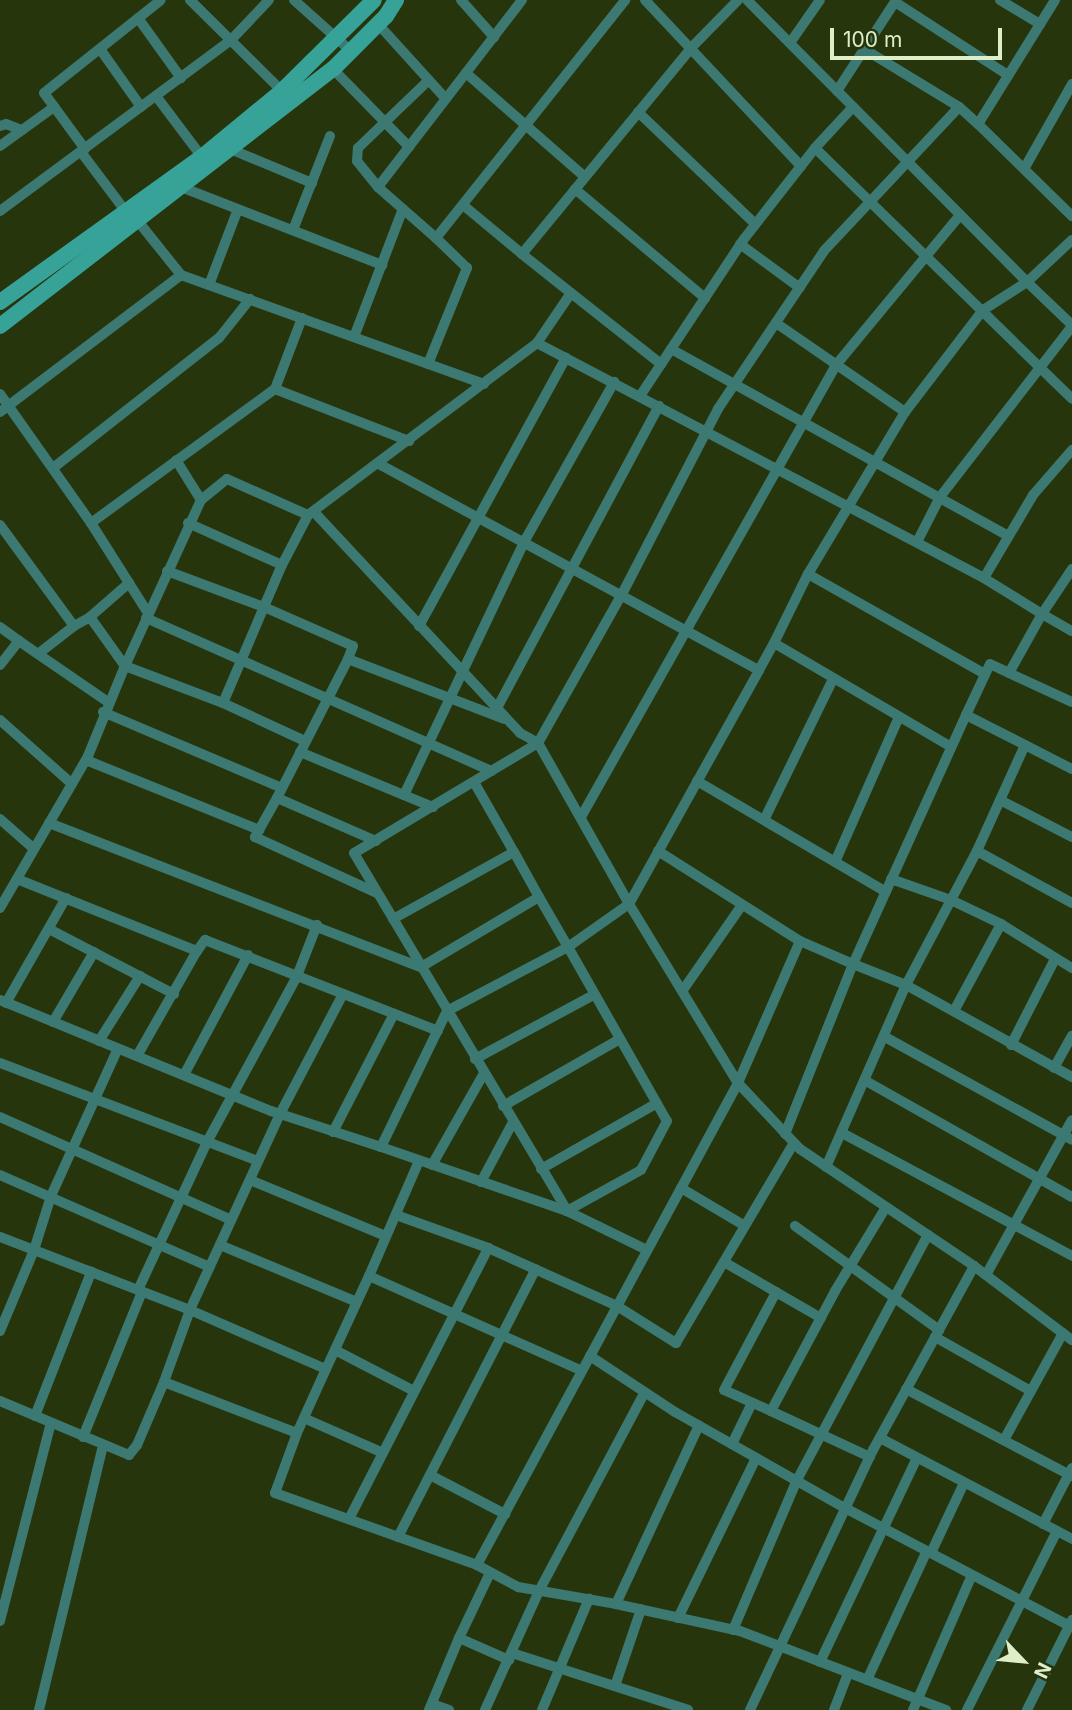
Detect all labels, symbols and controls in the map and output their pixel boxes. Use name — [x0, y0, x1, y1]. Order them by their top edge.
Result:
scale bar — [834, 14, 1006, 58]
text: 100 m — [843, 27, 902, 52]
north arrow — [988, 1626, 1058, 1696]
text: N — [1029, 1659, 1056, 1682]

